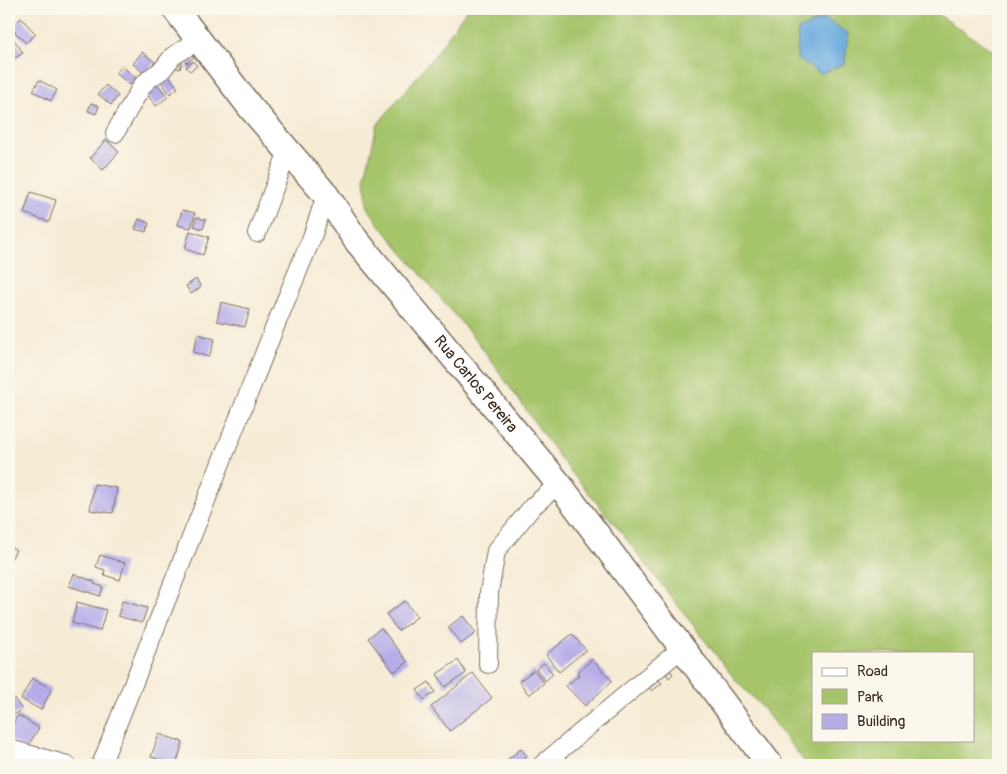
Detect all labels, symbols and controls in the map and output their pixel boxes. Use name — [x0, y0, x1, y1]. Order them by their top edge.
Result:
street label: Rua Carlos Pereira — [430, 331, 522, 437]
legend — [812, 652, 974, 742]
text: Road — [857, 662, 888, 681]
text: Park — [857, 688, 884, 707]
text: Building — [857, 712, 905, 731]

